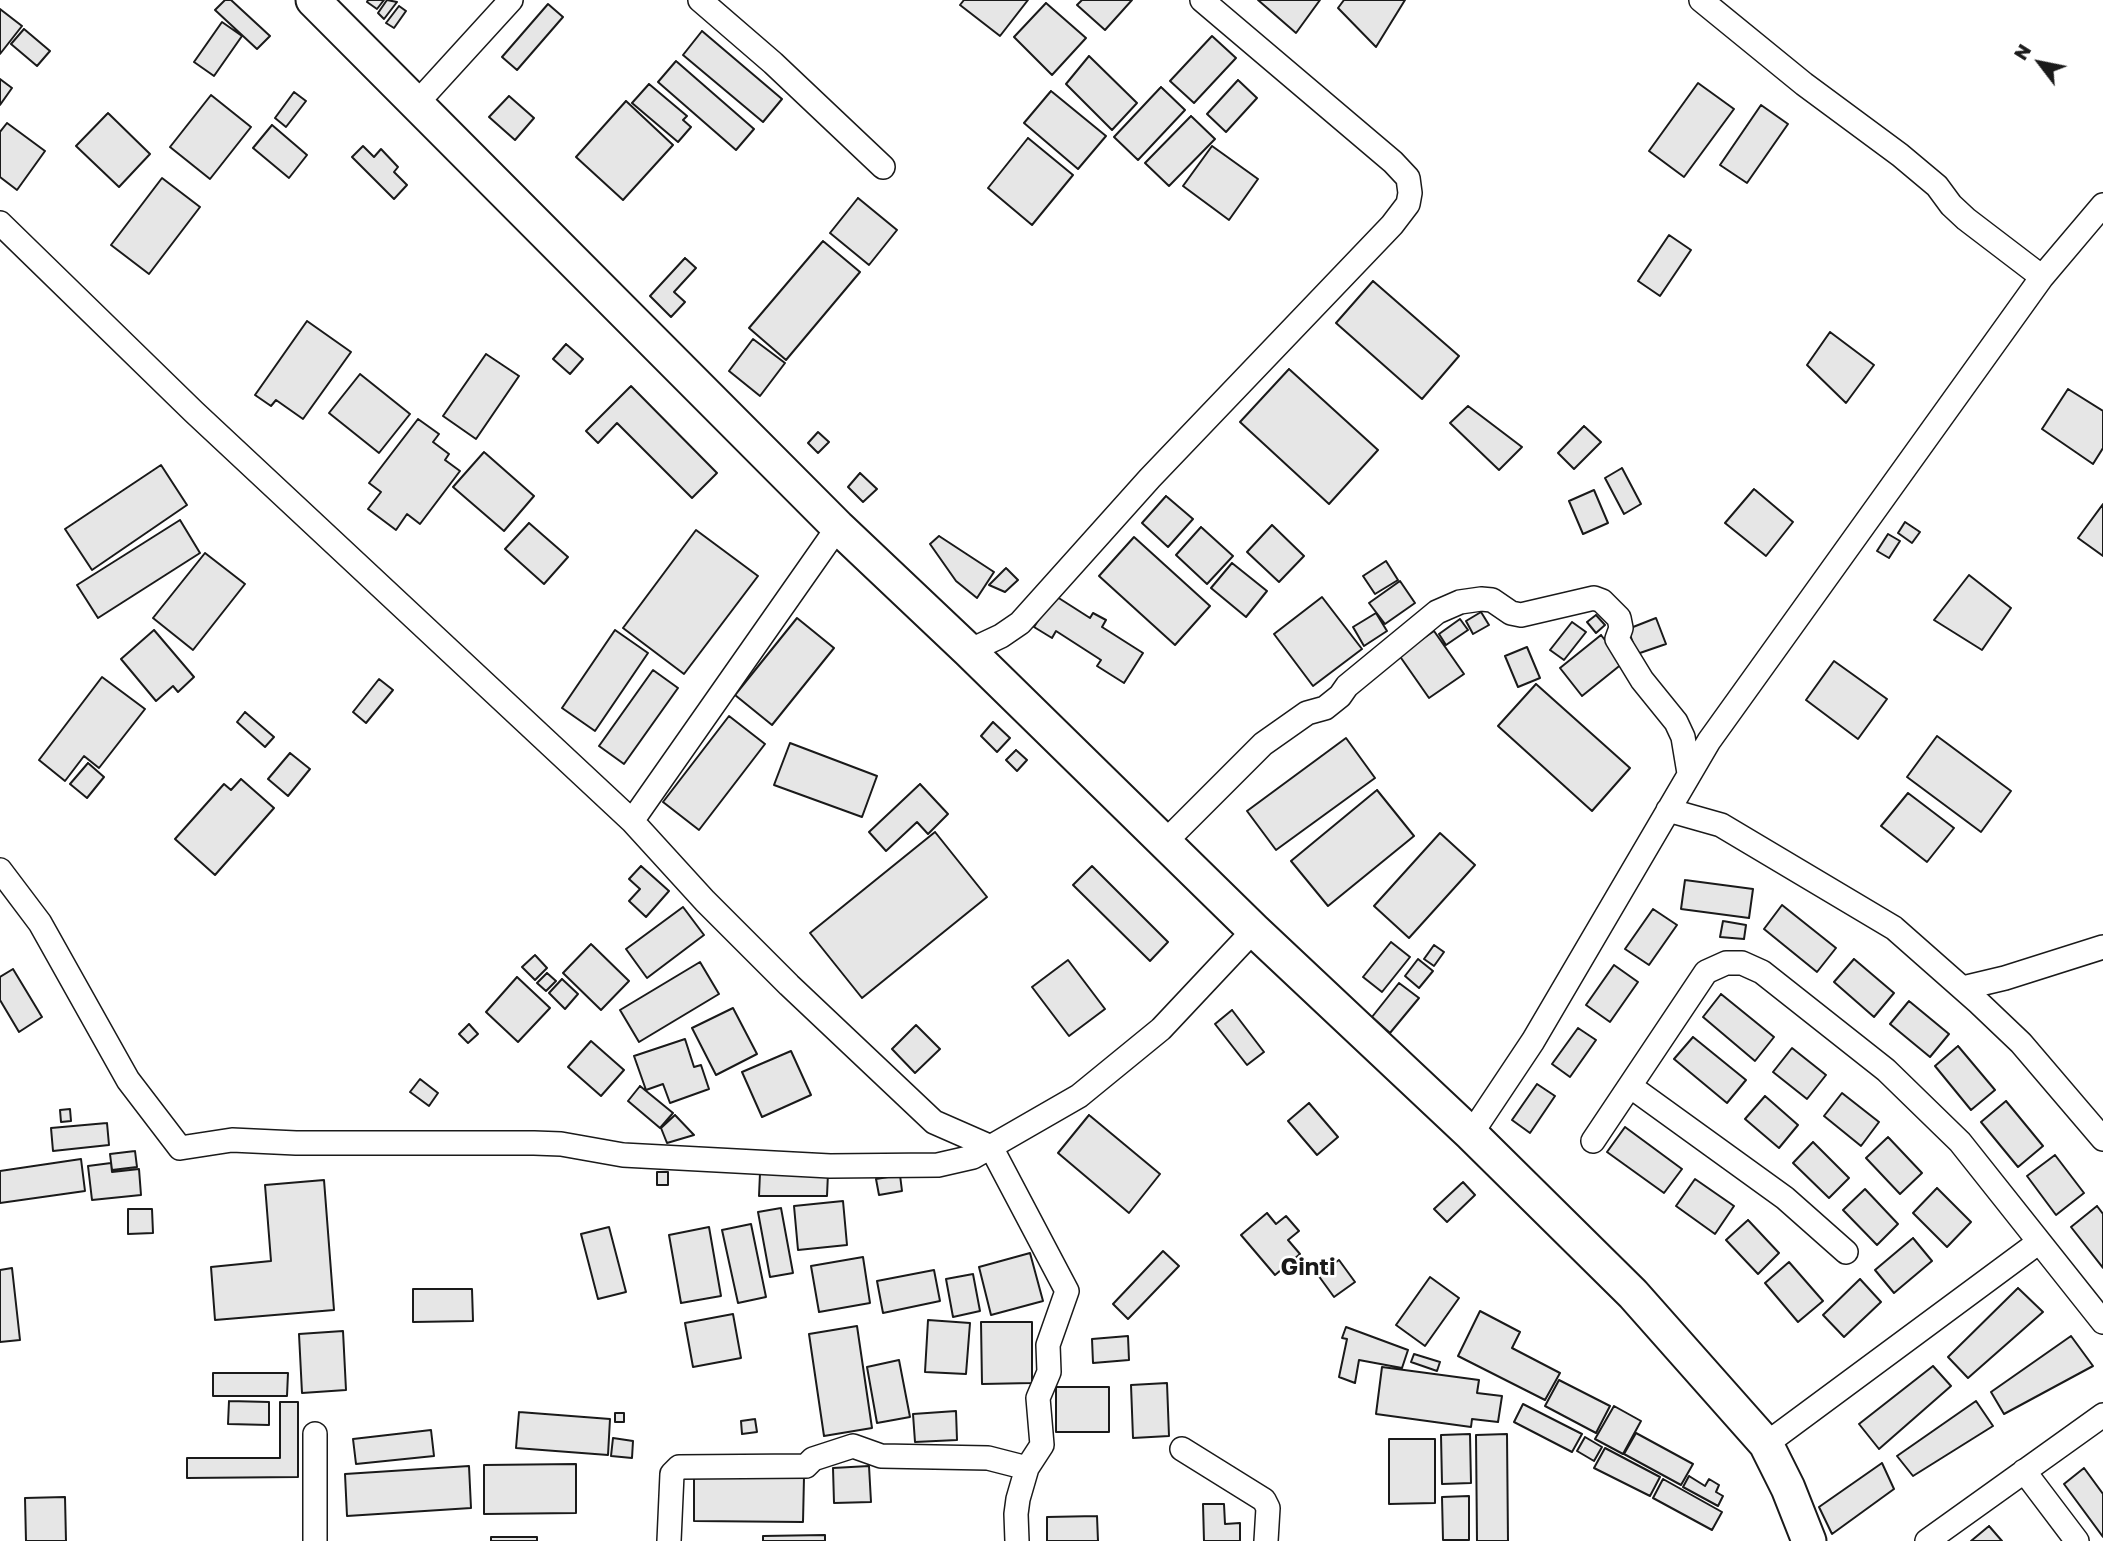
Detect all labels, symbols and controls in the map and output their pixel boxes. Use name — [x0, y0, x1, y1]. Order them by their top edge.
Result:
north arrow — [2005, 28, 2075, 98]
text: N — [2008, 39, 2035, 64]
district label: Ginti — [1281, 1253, 1335, 1281]

